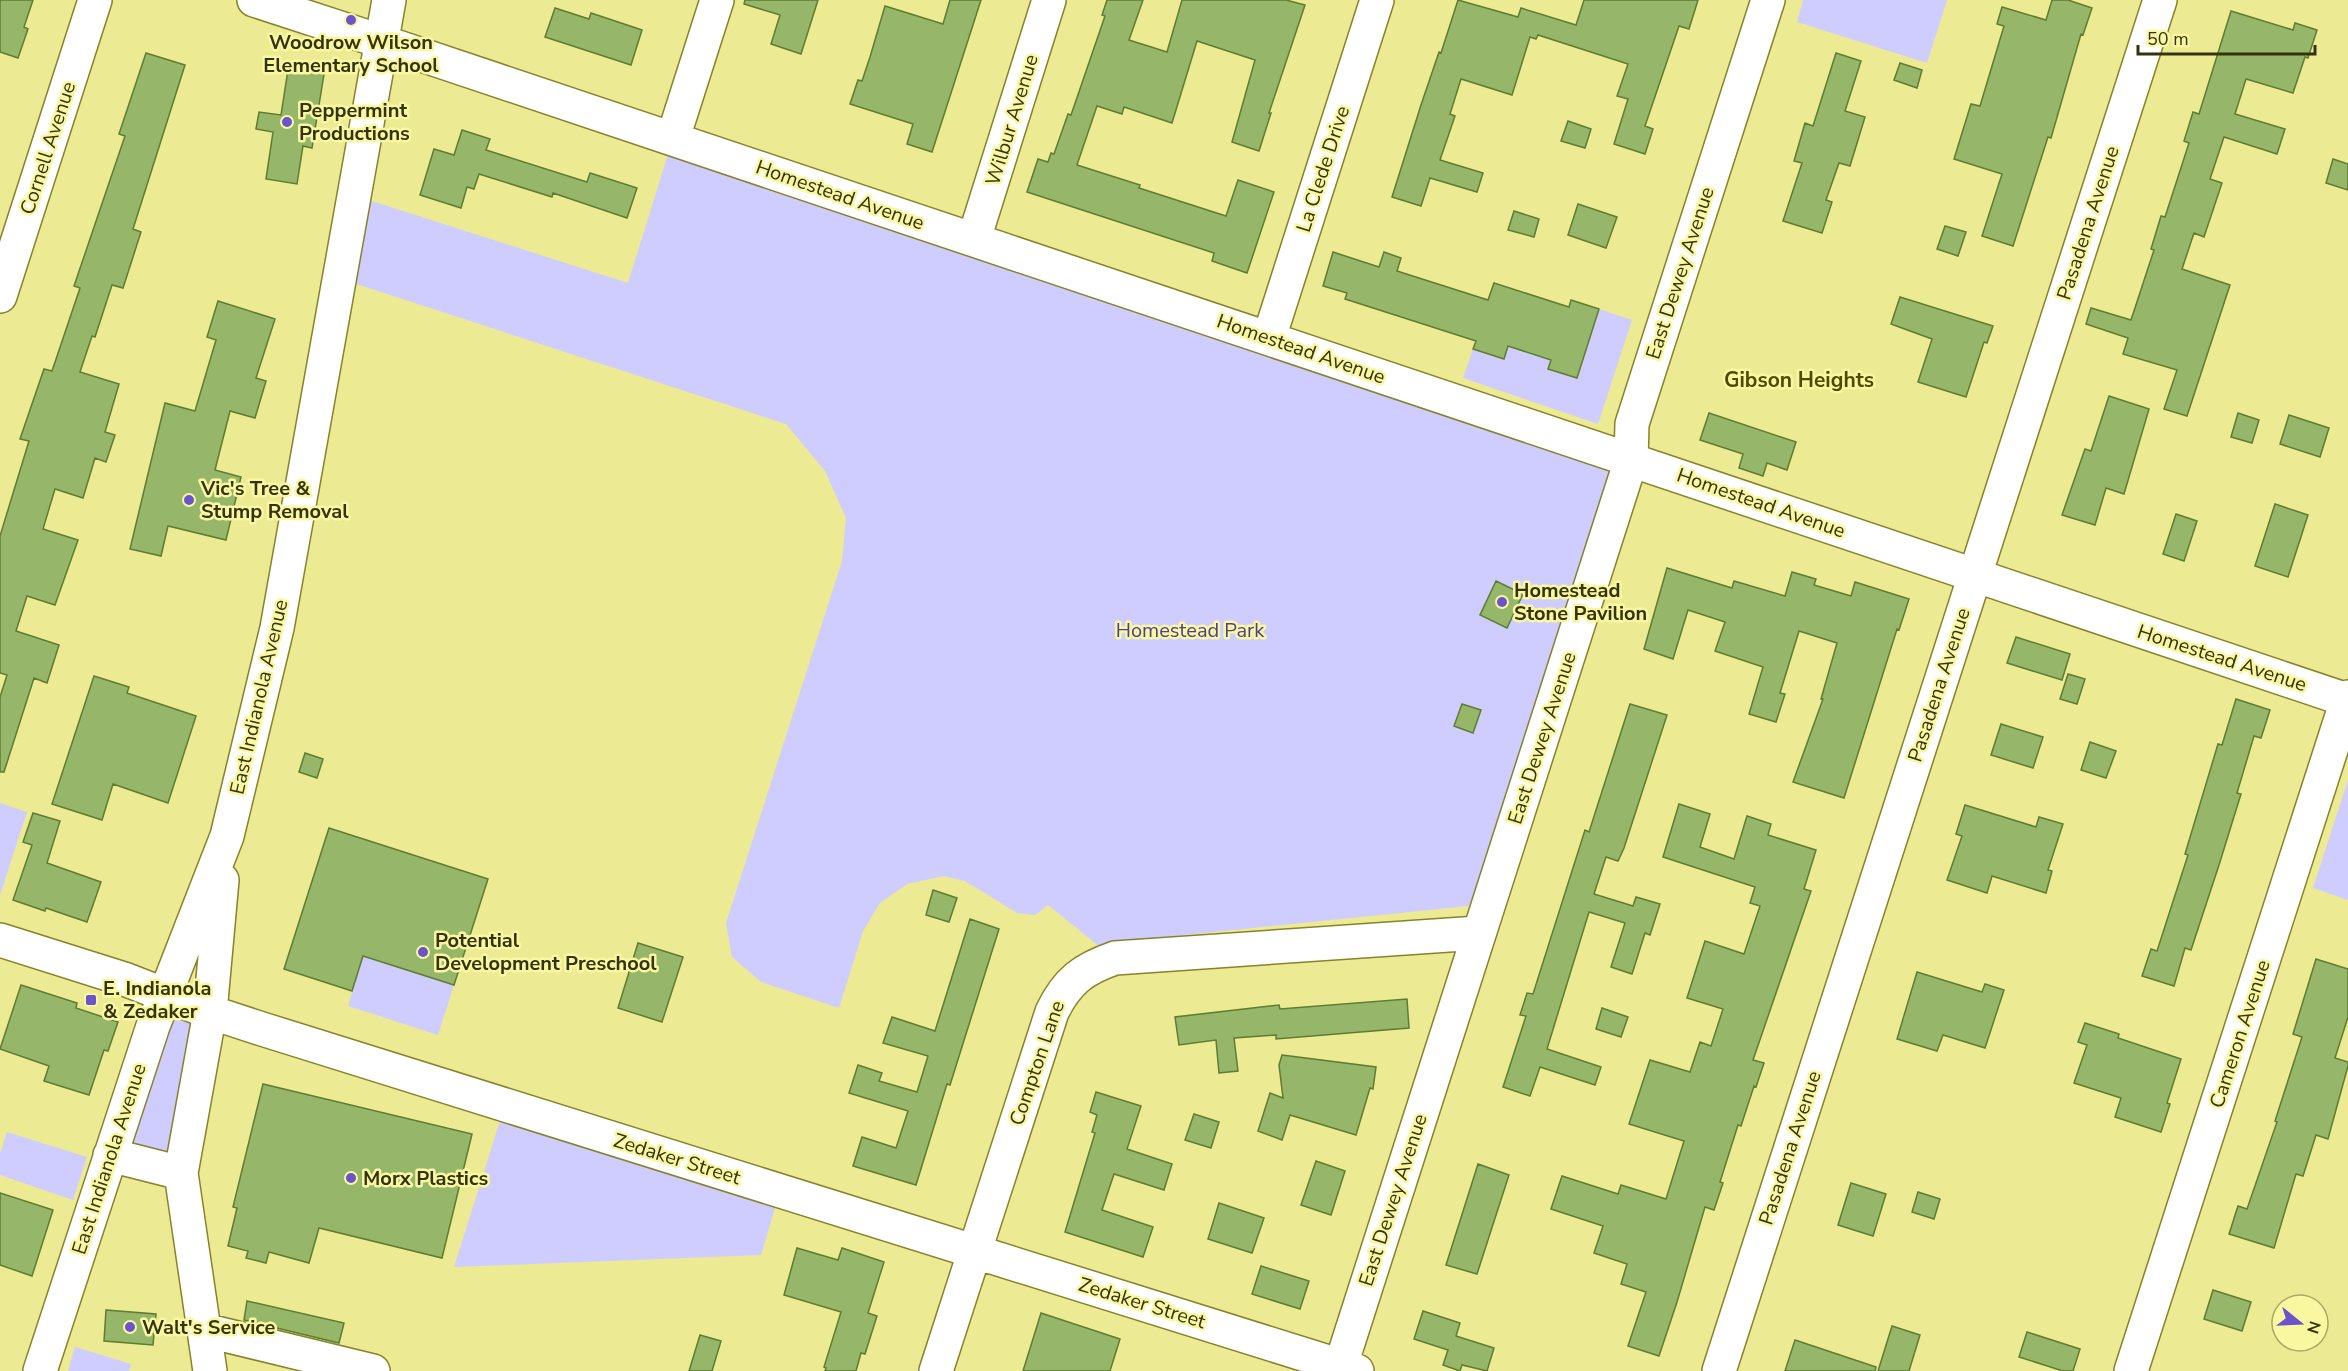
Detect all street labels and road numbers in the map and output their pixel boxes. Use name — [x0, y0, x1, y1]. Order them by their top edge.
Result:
street label: Wilbur Avenue — [979, 51, 1045, 189]
street label: Cornell Avenue — [14, 78, 82, 218]
street label: La Clede Drive — [1290, 102, 1356, 236]
street label: Pasadena Avenue — [2050, 143, 2126, 303]
street label: Homestead Avenue — [752, 153, 928, 237]
street label: East Dewey Avenue — [1639, 183, 1721, 363]
street label: Homestead Avenue — [1213, 307, 1389, 391]
street label: Homestead Avenue — [1673, 461, 1849, 545]
street label: East Indianola Avenue — [223, 597, 295, 797]
street label: Pasadena Avenue — [1901, 605, 1977, 765]
street label: Homestead Avenue — [2134, 618, 2310, 698]
street label: East Dewey Avenue — [1501, 648, 1583, 828]
street label: Cameron Avenue — [2203, 956, 2277, 1112]
street label: Compton Lane — [1003, 997, 1071, 1129]
street label: East Indianola Avenue — [65, 1060, 153, 1258]
street label: Pasadena Avenue — [1752, 1068, 1828, 1228]
street label: East Dewey Avenue — [1352, 1110, 1434, 1290]
street label: Zedaker Street — [610, 1127, 745, 1191]
street label: Zedaker Street — [1075, 1271, 1210, 1335]

